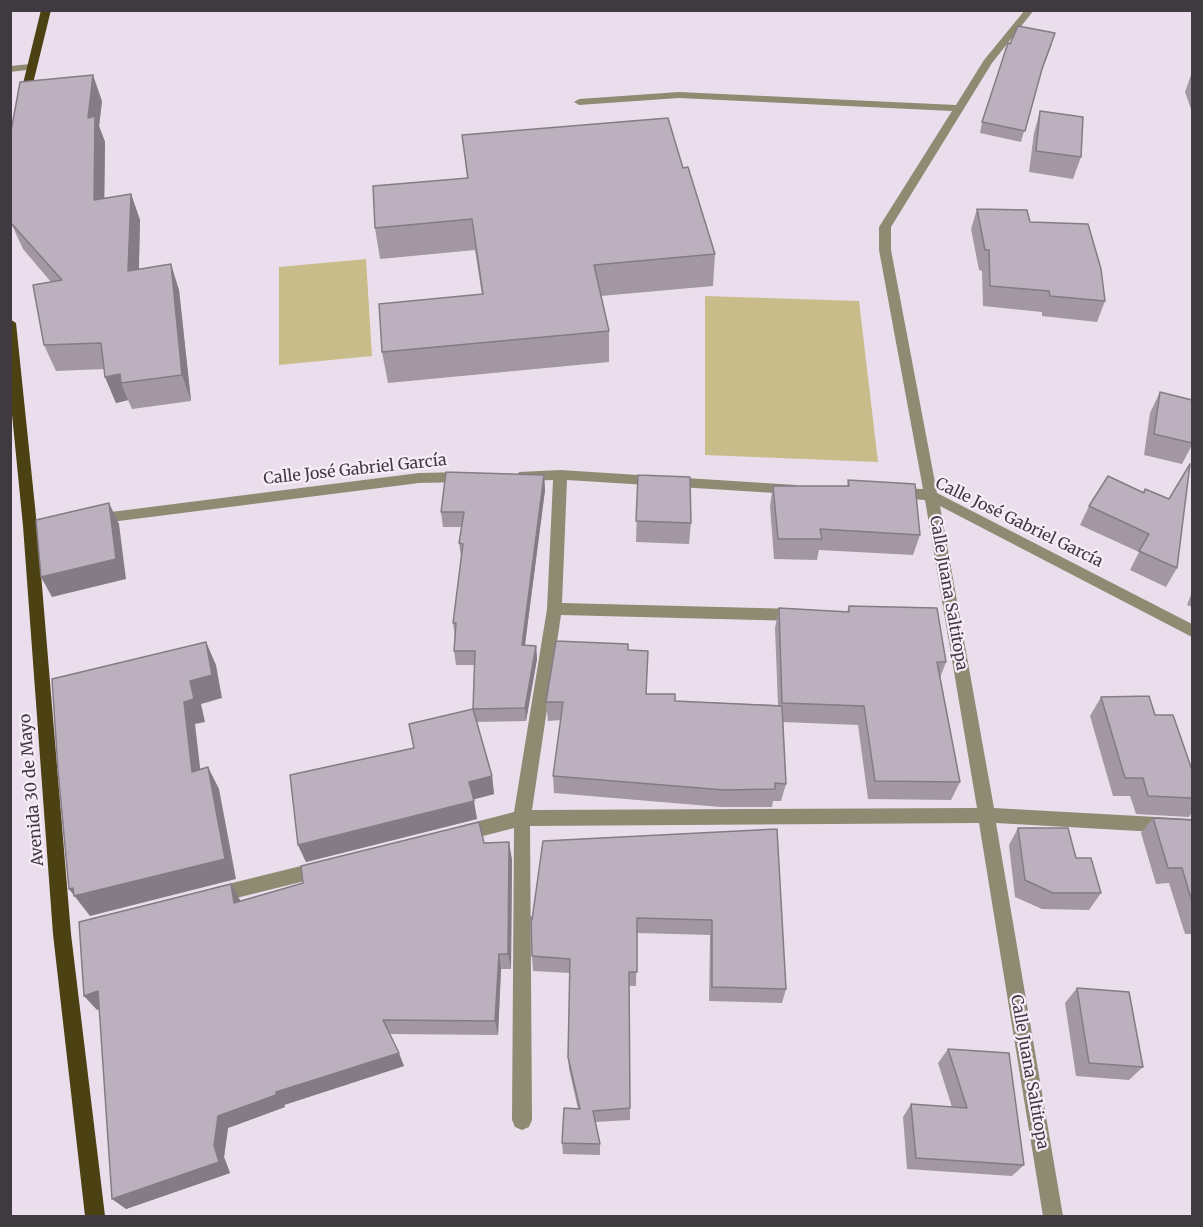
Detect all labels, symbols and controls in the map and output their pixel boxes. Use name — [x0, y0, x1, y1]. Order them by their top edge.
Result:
street label: Calle José Gabriel García — [263, 451, 447, 489]
street label: Calle José Gabriel García — [932, 474, 1106, 572]
street label: Calle Juana Saltitopa — [925, 514, 971, 672]
street label: Avenida 30 de Mayo — [16, 713, 48, 867]
street label: Calle Juana Saltitopa — [1006, 993, 1052, 1151]

